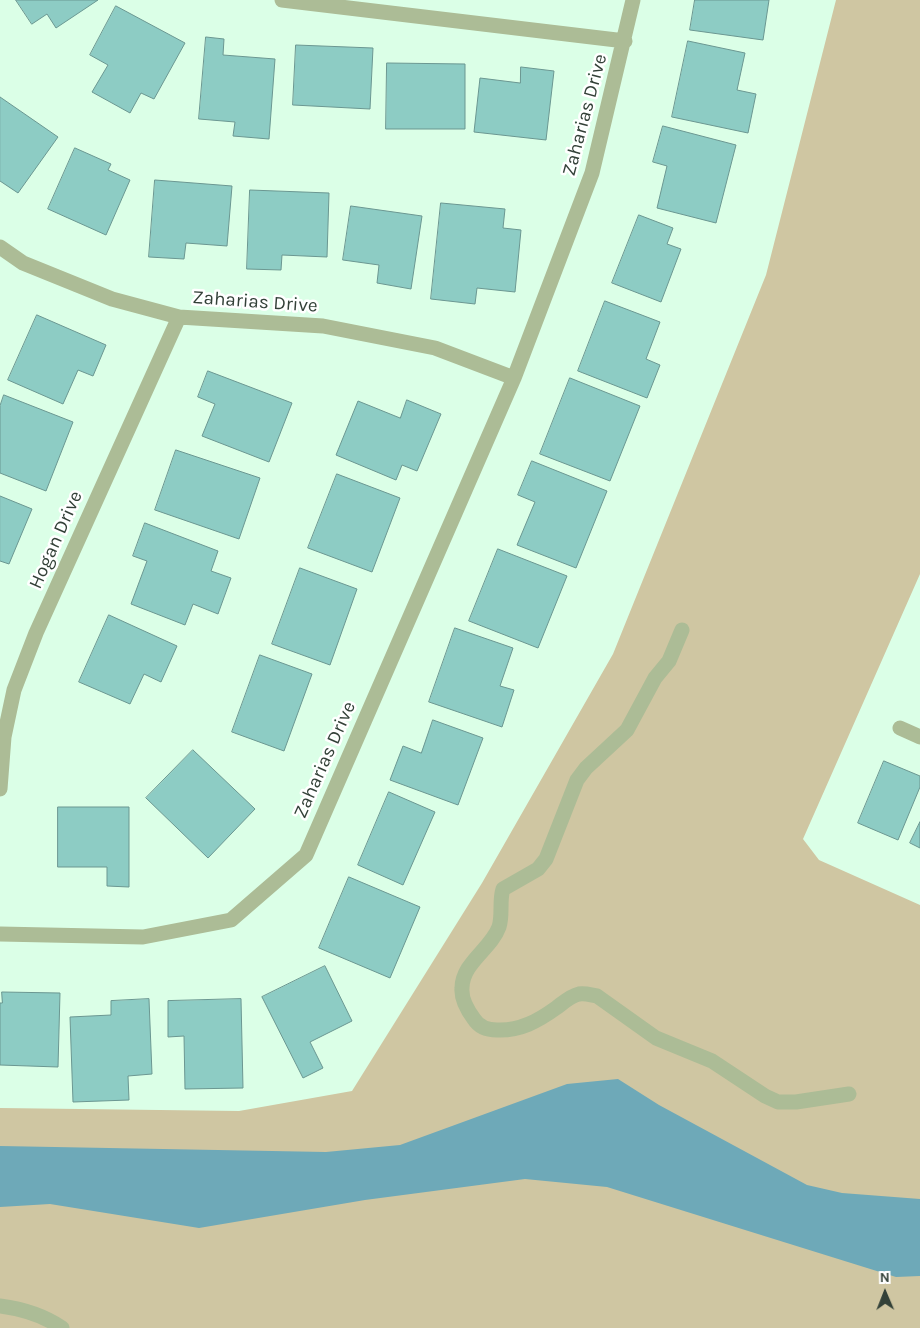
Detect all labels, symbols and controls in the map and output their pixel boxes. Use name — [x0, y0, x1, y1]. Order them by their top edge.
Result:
street label: Zaharias Drive — [558, 51, 612, 179]
street label: Zaharias Drive — [192, 286, 318, 318]
street label: Hogan Drive — [24, 488, 88, 592]
street label: Zaharias Drive — [289, 698, 361, 822]
north arrow — [860, 1268, 910, 1318]
text: N — [880, 1269, 890, 1286]

